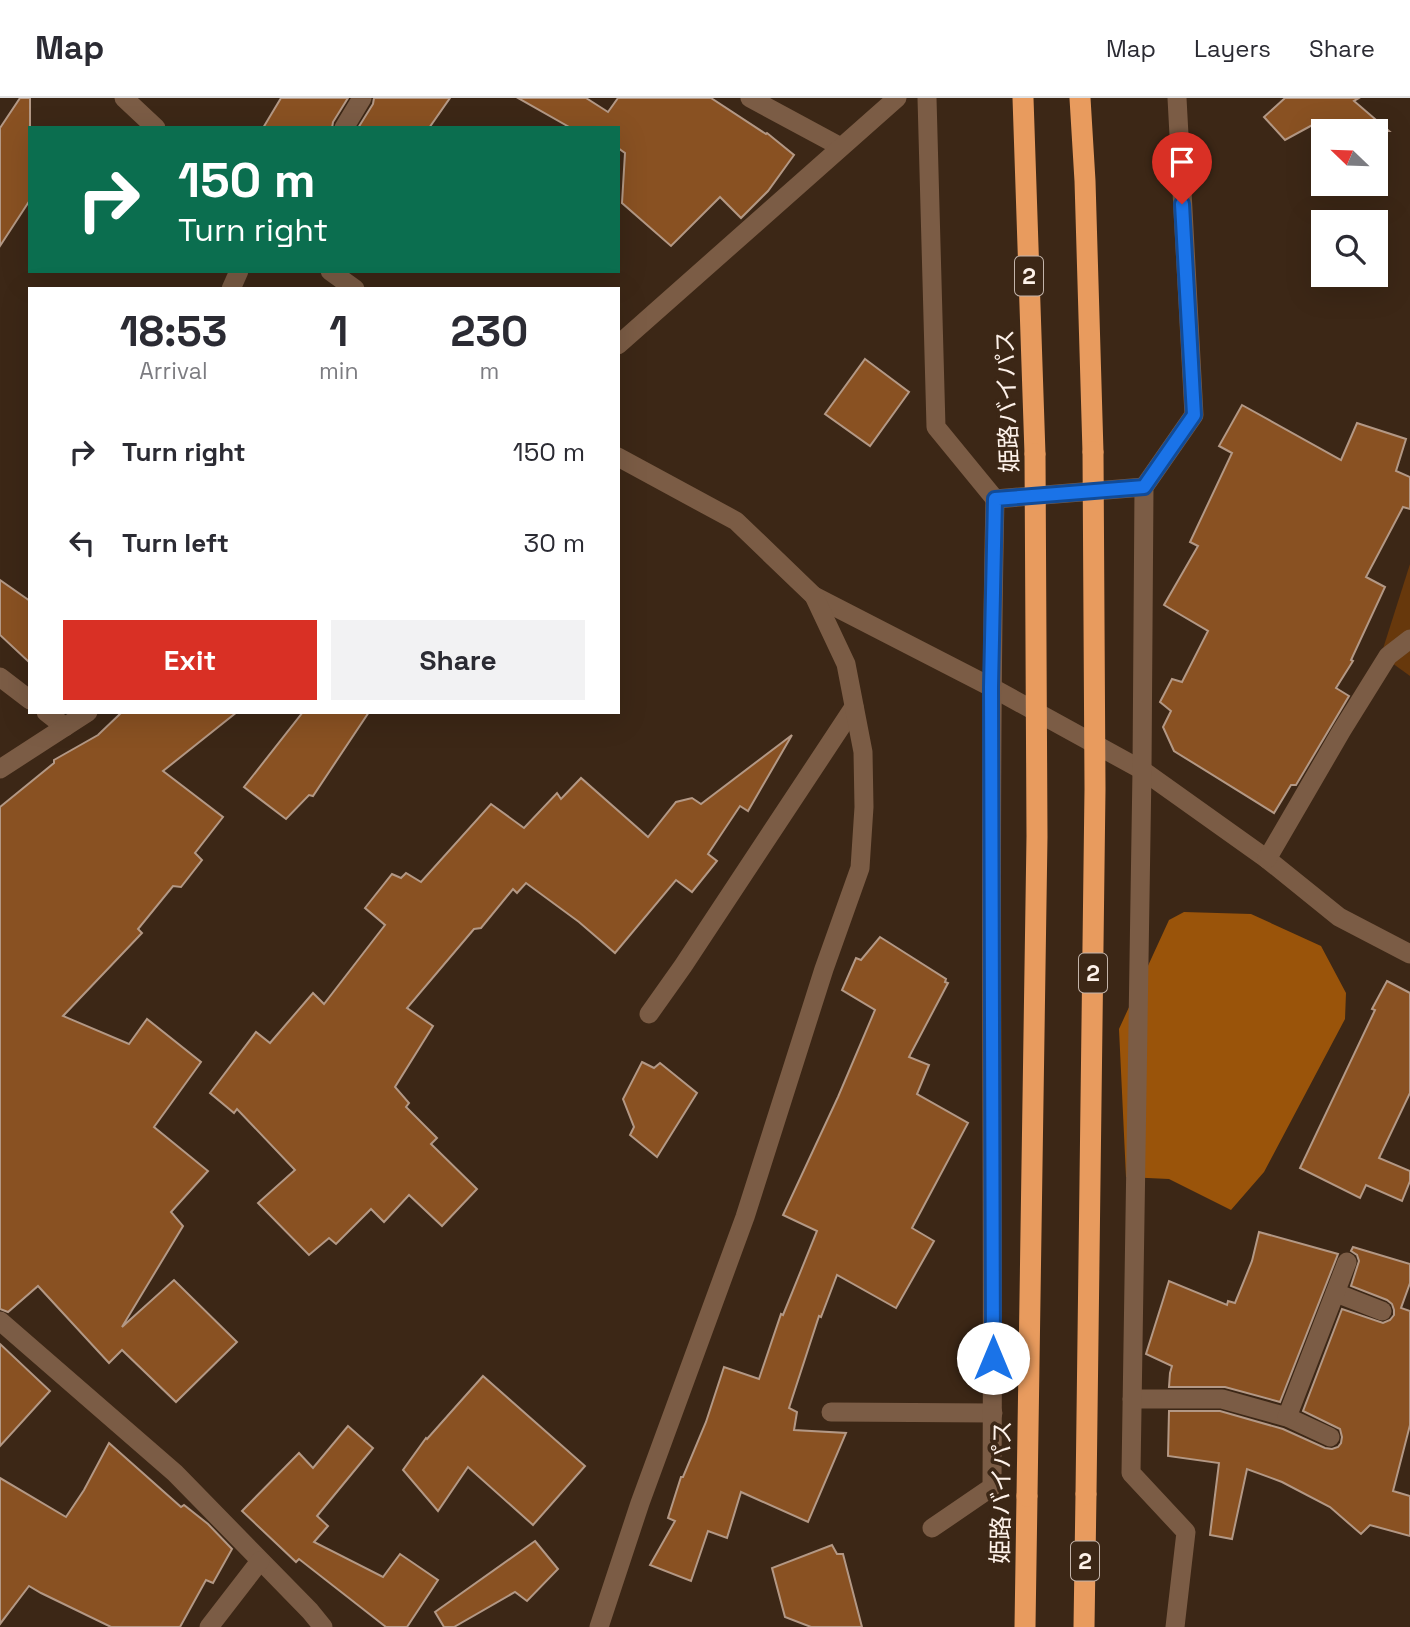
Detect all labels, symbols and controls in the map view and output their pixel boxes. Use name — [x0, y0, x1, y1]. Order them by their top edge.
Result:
text: Map — [35, 27, 104, 69]
text: Map — [1106, 33, 1156, 64]
text: Layers — [1194, 33, 1271, 64]
text: Share — [1309, 33, 1375, 64]
north arrow — [1311, 119, 1388, 196]
map controls — [1311, 119, 1388, 287]
pin — [1152, 132, 1212, 204]
icon: arrive — [1163, 143, 1201, 181]
text: 150 m — [178, 149, 316, 211]
icon: right — [63, 154, 154, 245]
text: Turn right — [178, 210, 328, 250]
button: search — [1311, 210, 1388, 287]
road number: 2 — [1015, 256, 1043, 295]
text: 18:53 — [120, 305, 227, 358]
text: 1 — [329, 305, 348, 358]
text: 230 — [450, 305, 528, 358]
street label: 姫路バイパス — [989, 329, 1025, 473]
text: Arrival — [139, 356, 208, 386]
text: min — [319, 356, 359, 386]
text: m — [479, 356, 499, 386]
icon: right — [63, 433, 101, 471]
text: Turn right — [122, 435, 246, 469]
text: 150 m — [513, 435, 585, 469]
icon: left — [63, 524, 101, 562]
text: Turn left — [122, 526, 229, 560]
text: 30 m — [524, 526, 585, 560]
button: Exit — [63, 620, 317, 700]
button: Share — [331, 620, 585, 700]
road number: 2 — [1079, 954, 1107, 992]
position arrow — [956, 1321, 1030, 1395]
street label: 姫路バイパス — [984, 1420, 1018, 1564]
road number: 2 — [1071, 1542, 1099, 1580]

